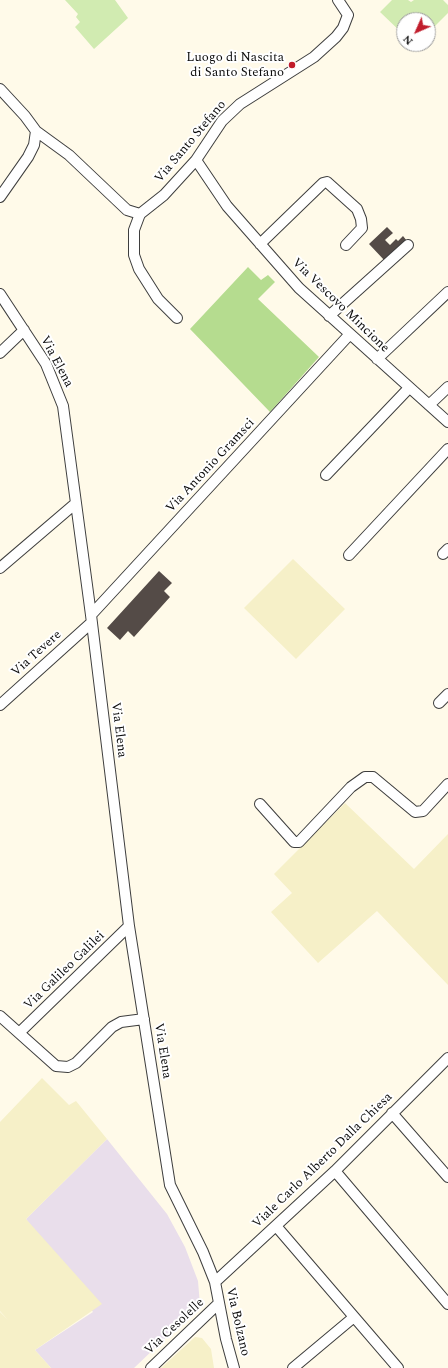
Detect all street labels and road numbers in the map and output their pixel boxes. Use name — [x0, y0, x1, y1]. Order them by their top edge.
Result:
street label: Via Santo Stefano — [152, 98, 230, 186]
street label: Via Vescovo Mincione — [288, 256, 392, 356]
street label: Via Elena — [36, 334, 76, 390]
street label: Via Antonio Gramsci — [163, 416, 259, 516]
street label: Via Tevere — [9, 628, 65, 680]
street label: Via Elena — [107, 701, 129, 759]
street label: Via Galileo Galilei — [21, 929, 109, 1013]
street label: Via Elena — [150, 1022, 174, 1080]
street label: Viale Carlo Alberto Dalla Chiesa — [250, 1090, 396, 1232]
street label: Via Bolzano — [222, 1286, 252, 1358]
street label: Via Cesolelle — [142, 1295, 208, 1359]

